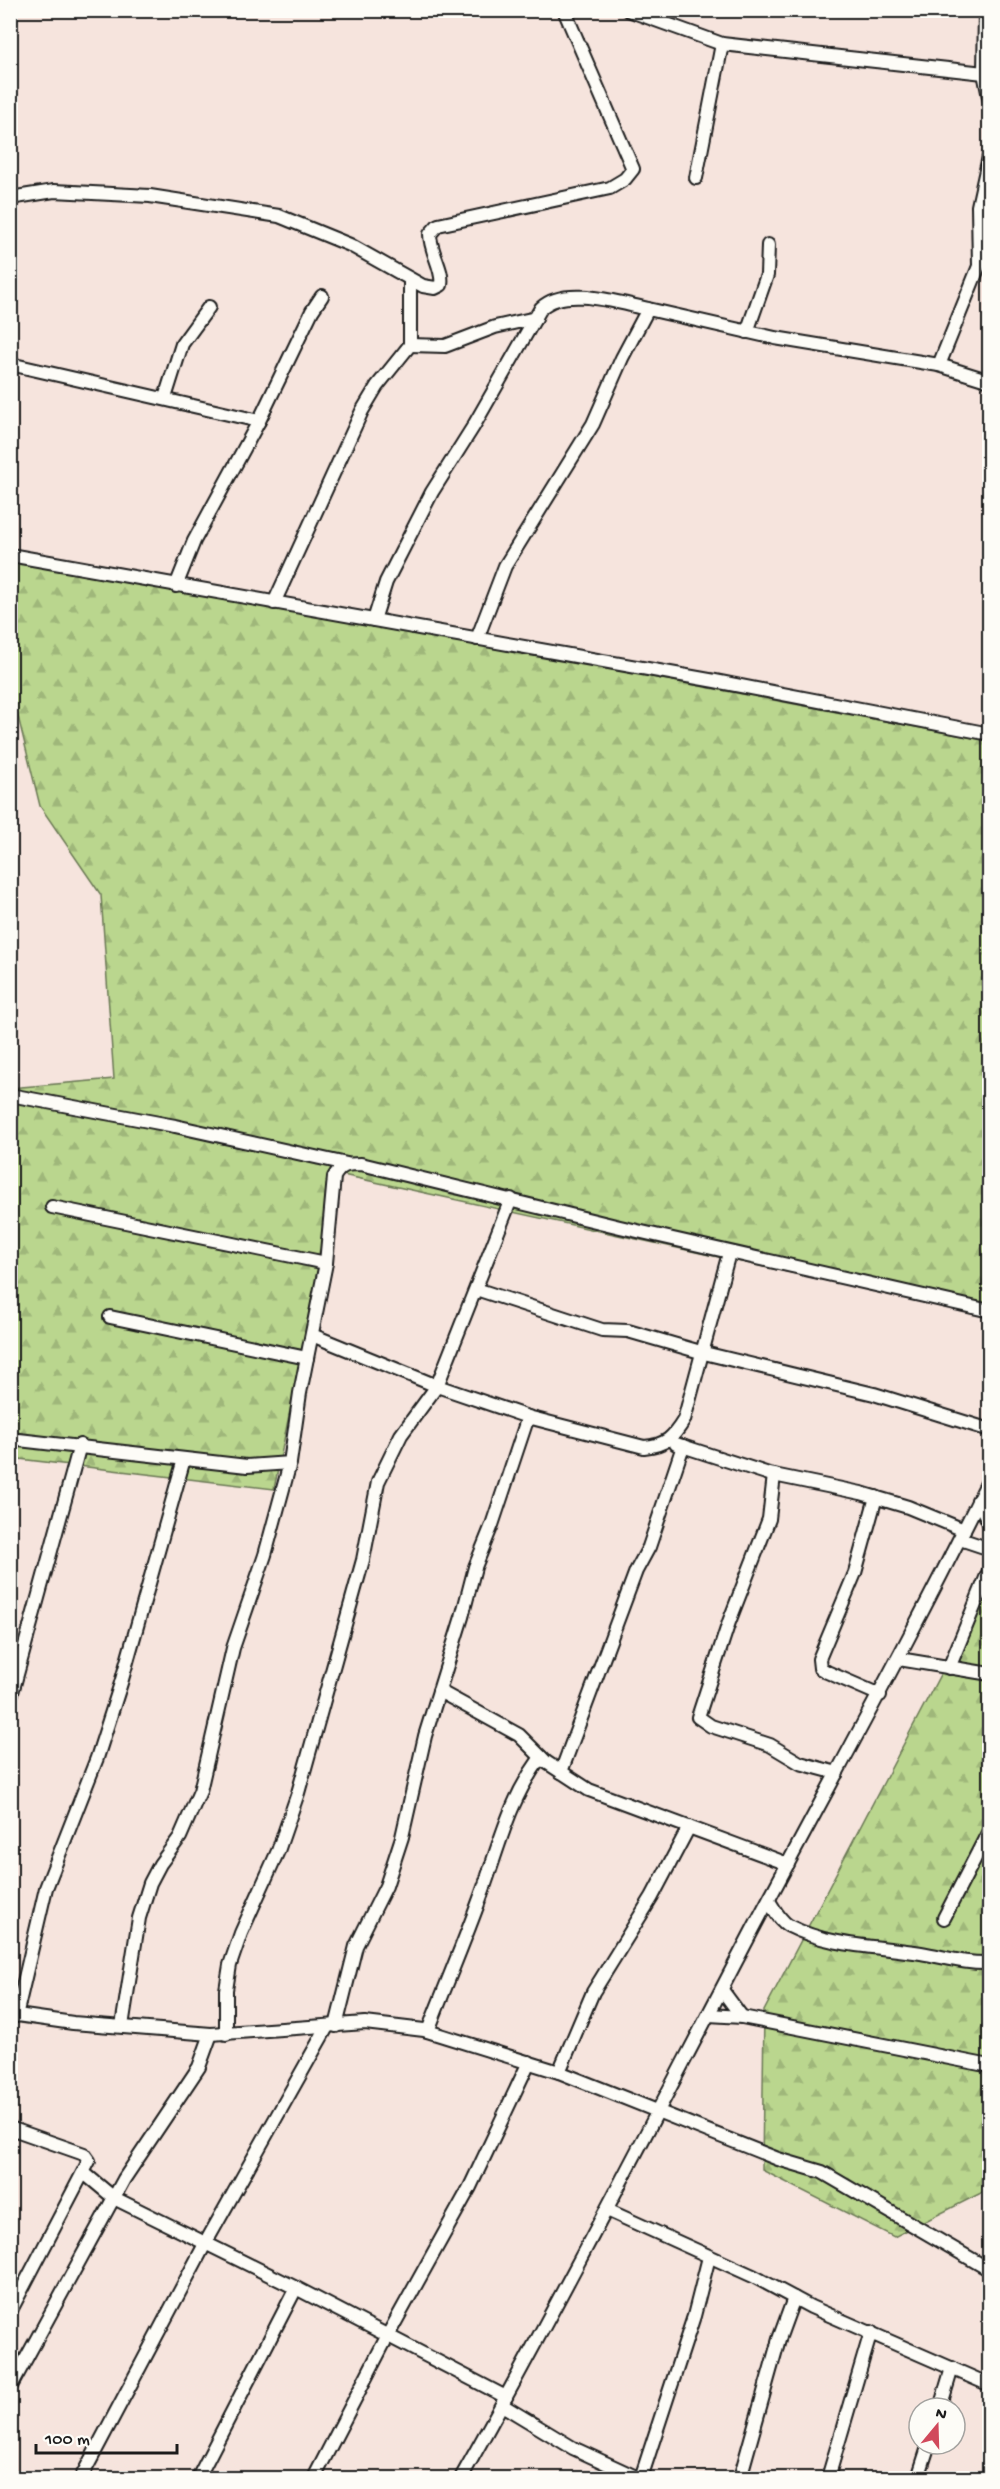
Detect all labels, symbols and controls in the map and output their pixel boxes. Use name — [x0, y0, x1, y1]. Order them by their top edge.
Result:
north arrow — [907, 2396, 967, 2456]
text: N — [933, 2404, 949, 2426]
scale bar — [36, 2417, 177, 2455]
text: 100 m — [44, 2430, 90, 2451]

